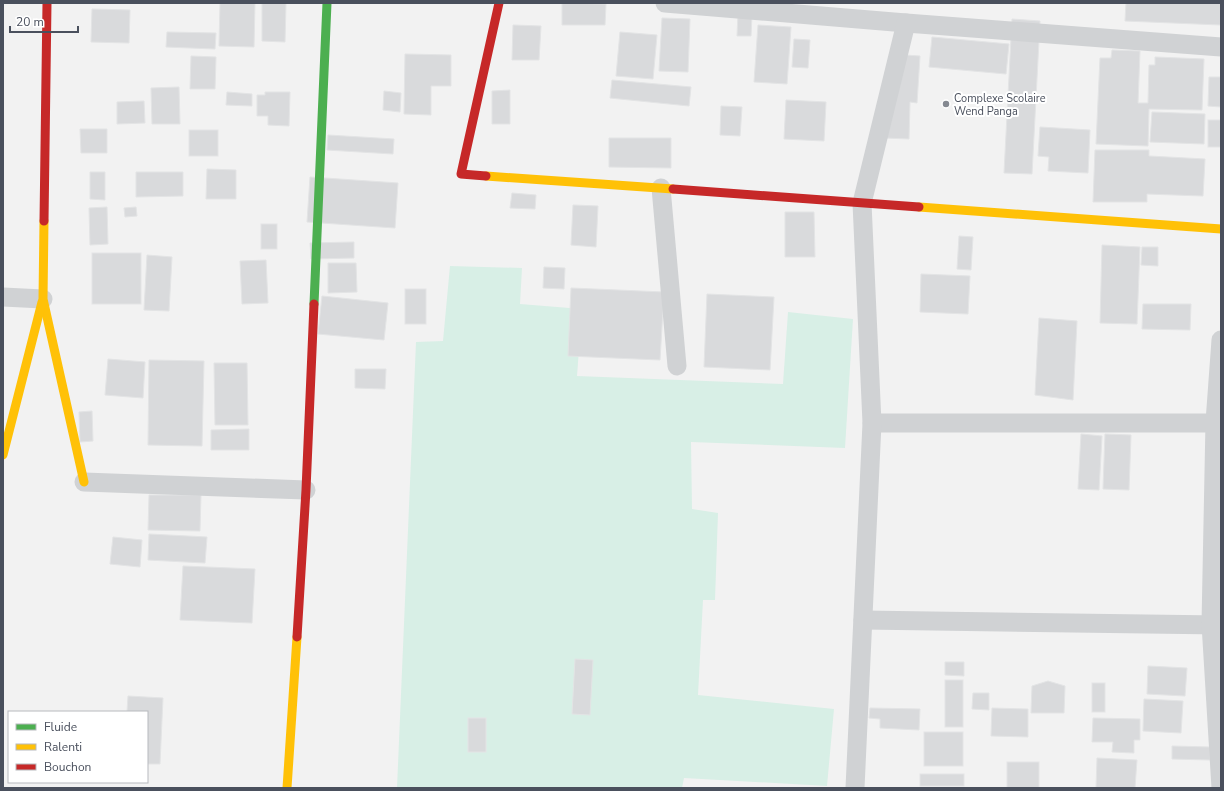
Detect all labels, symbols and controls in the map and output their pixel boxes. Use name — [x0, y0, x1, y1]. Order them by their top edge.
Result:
scale bar — [10, 8, 78, 34]
text: 20 m — [16, 14, 44, 30]
place label: Complexe Scolaire Wend Panga — [954, 91, 1046, 119]
marker: Complexe Scolaire Wend Panga — [941, 99, 951, 109]
legend — [8, 711, 148, 783]
text: Fluide — [44, 719, 77, 735]
text: Ralenti — [44, 739, 82, 755]
text: Bouchon — [44, 759, 91, 775]

